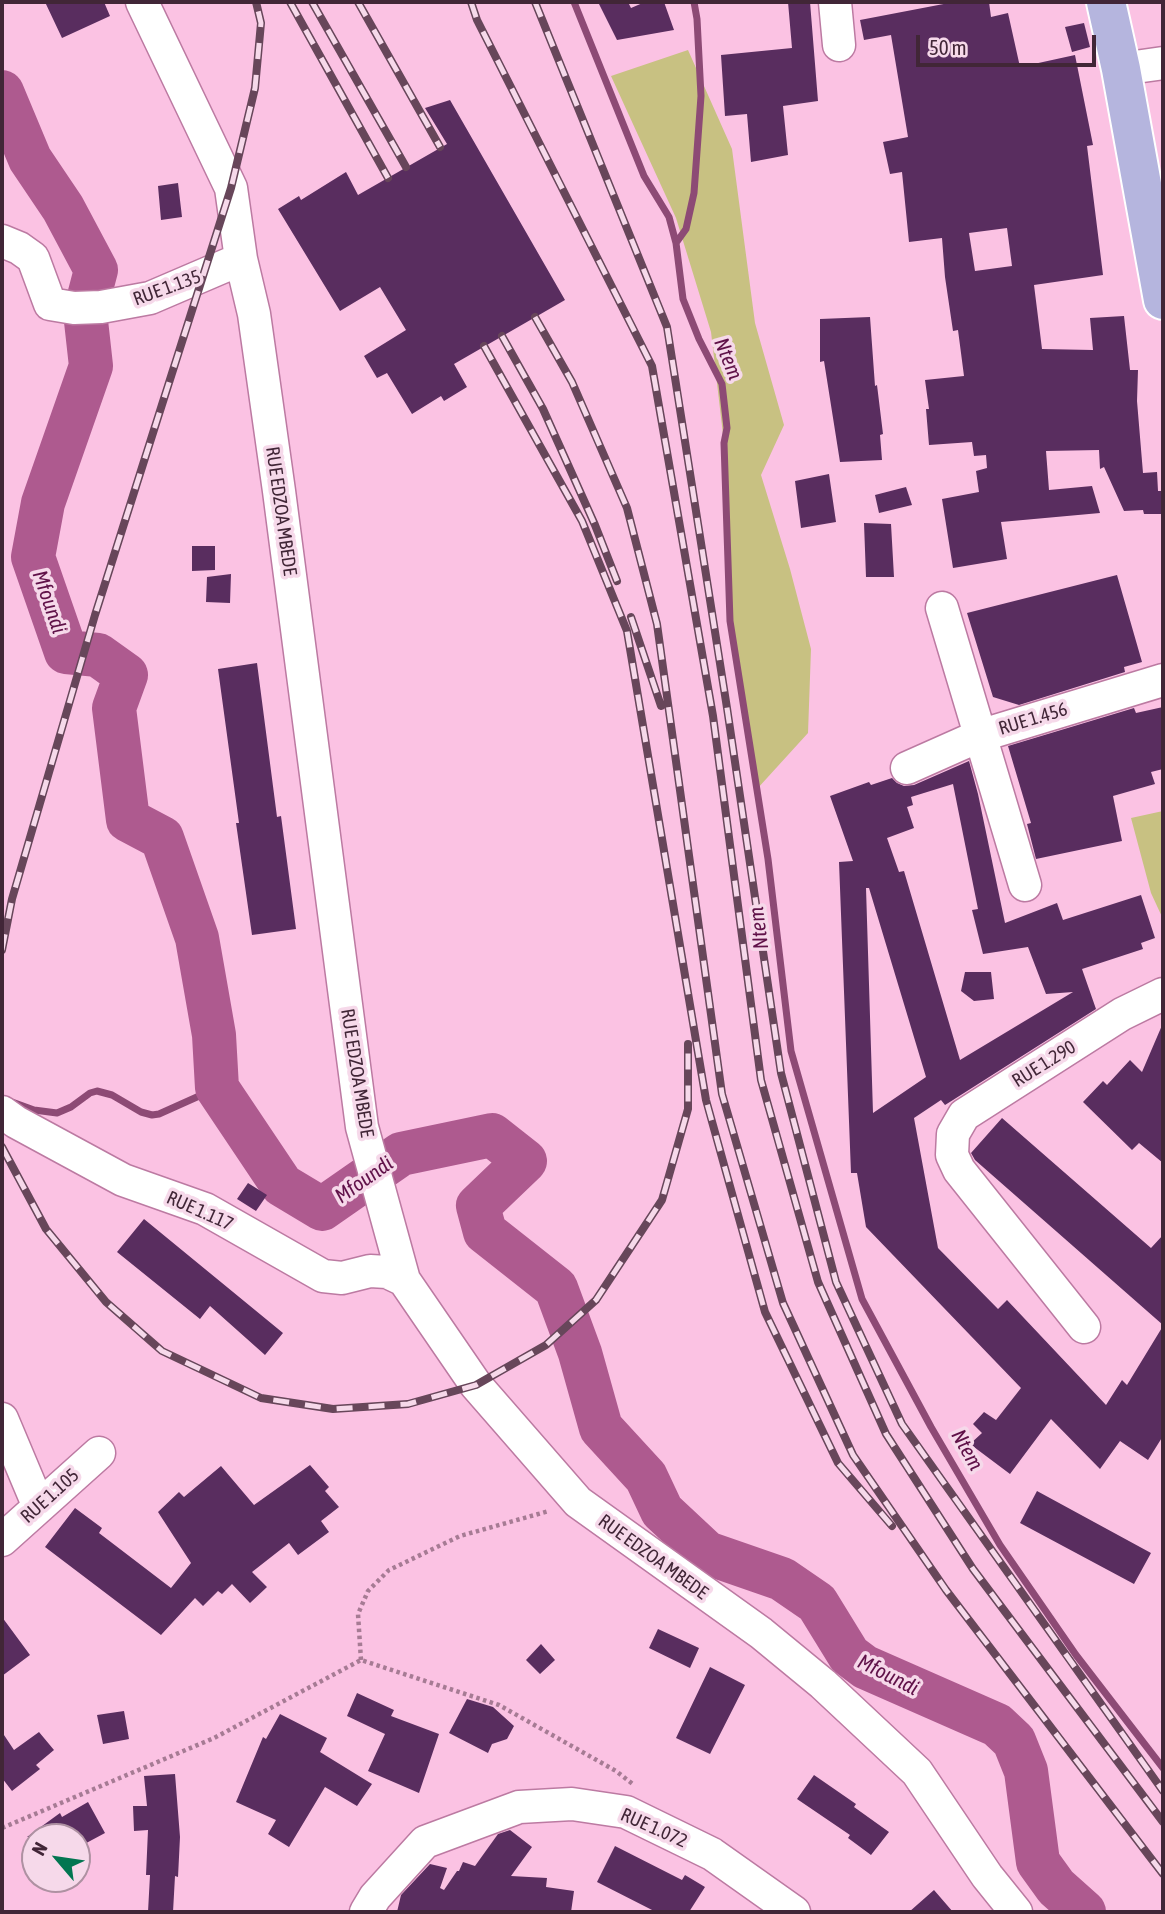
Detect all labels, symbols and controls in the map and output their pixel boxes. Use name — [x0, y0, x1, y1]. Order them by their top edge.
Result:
scale bar — [920, 21, 1100, 65]
text: 50 m — [929, 35, 967, 59]
street label: RUE 1.135 — [130, 265, 204, 311]
water label: Ntem — [708, 334, 748, 384]
street label: RUE EDZOA MBEDE — [261, 445, 301, 577]
water label: Mfoundi — [27, 567, 71, 637]
street label: RUE 1.456 — [996, 698, 1070, 740]
water label: Ntem — [744, 905, 774, 951]
street label: RUE EDZOA MBEDE — [336, 1007, 378, 1139]
street label: RUE 1.290 — [1008, 1036, 1080, 1092]
water label: Mfoundi — [330, 1151, 398, 1209]
street label: RUE 1.117 — [163, 1186, 237, 1236]
water label: Ntem — [946, 1425, 988, 1475]
street label: RUE 1.105 — [16, 1464, 84, 1528]
street label: RUE EDZOA MBEDE — [594, 1510, 712, 1604]
water label: Mfoundi — [853, 1649, 923, 1701]
street label: RUE 1.072 — [617, 1803, 691, 1853]
north arrow — [21, 1823, 91, 1893]
text: N — [27, 1839, 52, 1859]

